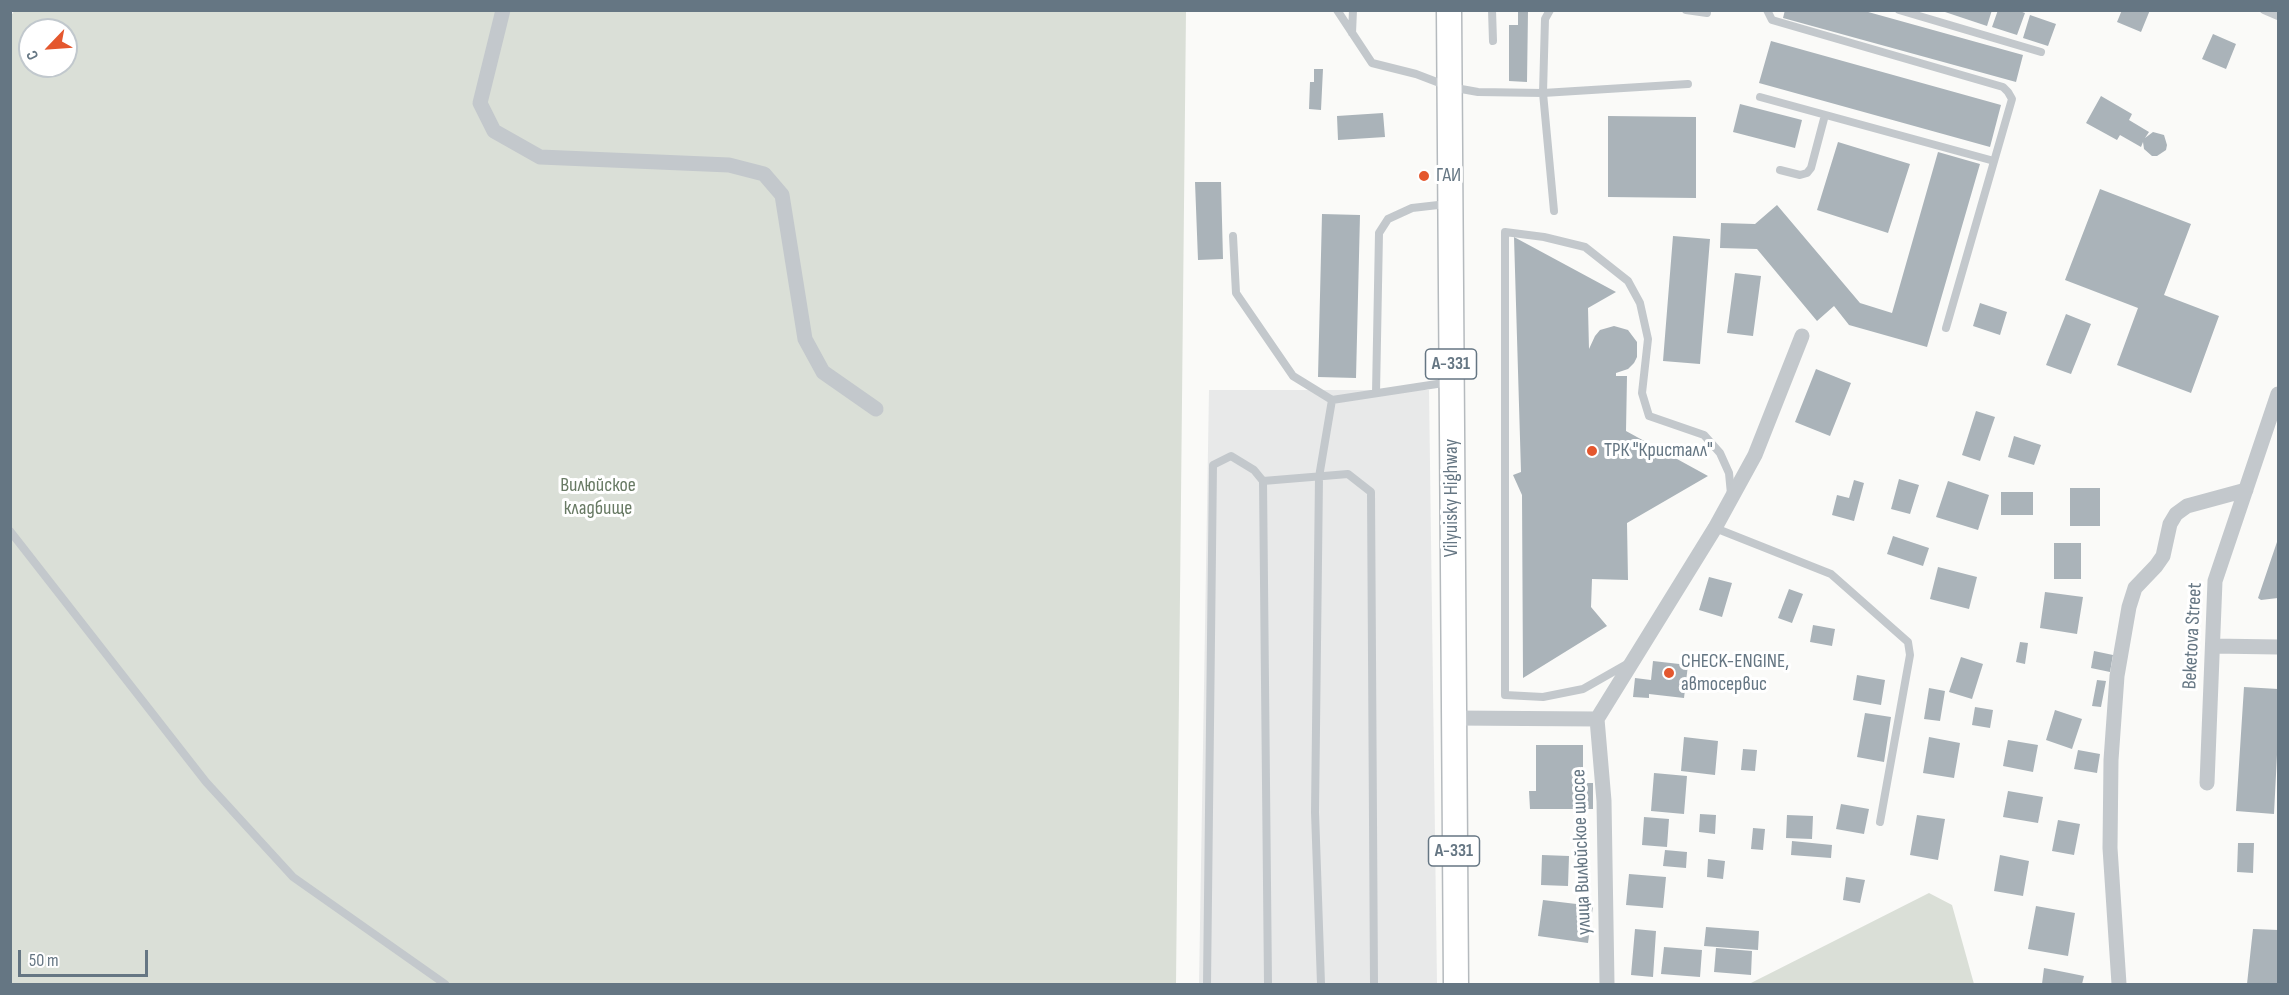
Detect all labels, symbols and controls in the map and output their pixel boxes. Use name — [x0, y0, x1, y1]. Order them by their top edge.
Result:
north arrow — [18, 18, 78, 78]
text: С — [23, 47, 43, 63]
place label: ГАИ — [1436, 164, 1461, 188]
marker: ГАИ — [1417, 169, 1431, 183]
road number: А-331 — [1426, 349, 1476, 379]
street label: Vilyuisky Highway — [1440, 439, 1464, 557]
place label: ТРК "Кристалл" — [1604, 439, 1713, 463]
marker: ТРК "Кристалл" — [1585, 444, 1599, 458]
park label: Вилюйское кладбище — [560, 474, 636, 521]
street label: Beketova Street — [2178, 582, 2208, 690]
place label: CHECK-ENGINE, автосервис — [1681, 650, 1789, 697]
marker: CHECK-ENGINE, автосервис — [1662, 666, 1676, 680]
street label: улица Вилюйское шоссе — [1567, 769, 1597, 935]
road number: А-331 — [1428, 836, 1480, 866]
scale bar — [21, 938, 152, 976]
text: 50 m — [29, 950, 59, 971]

